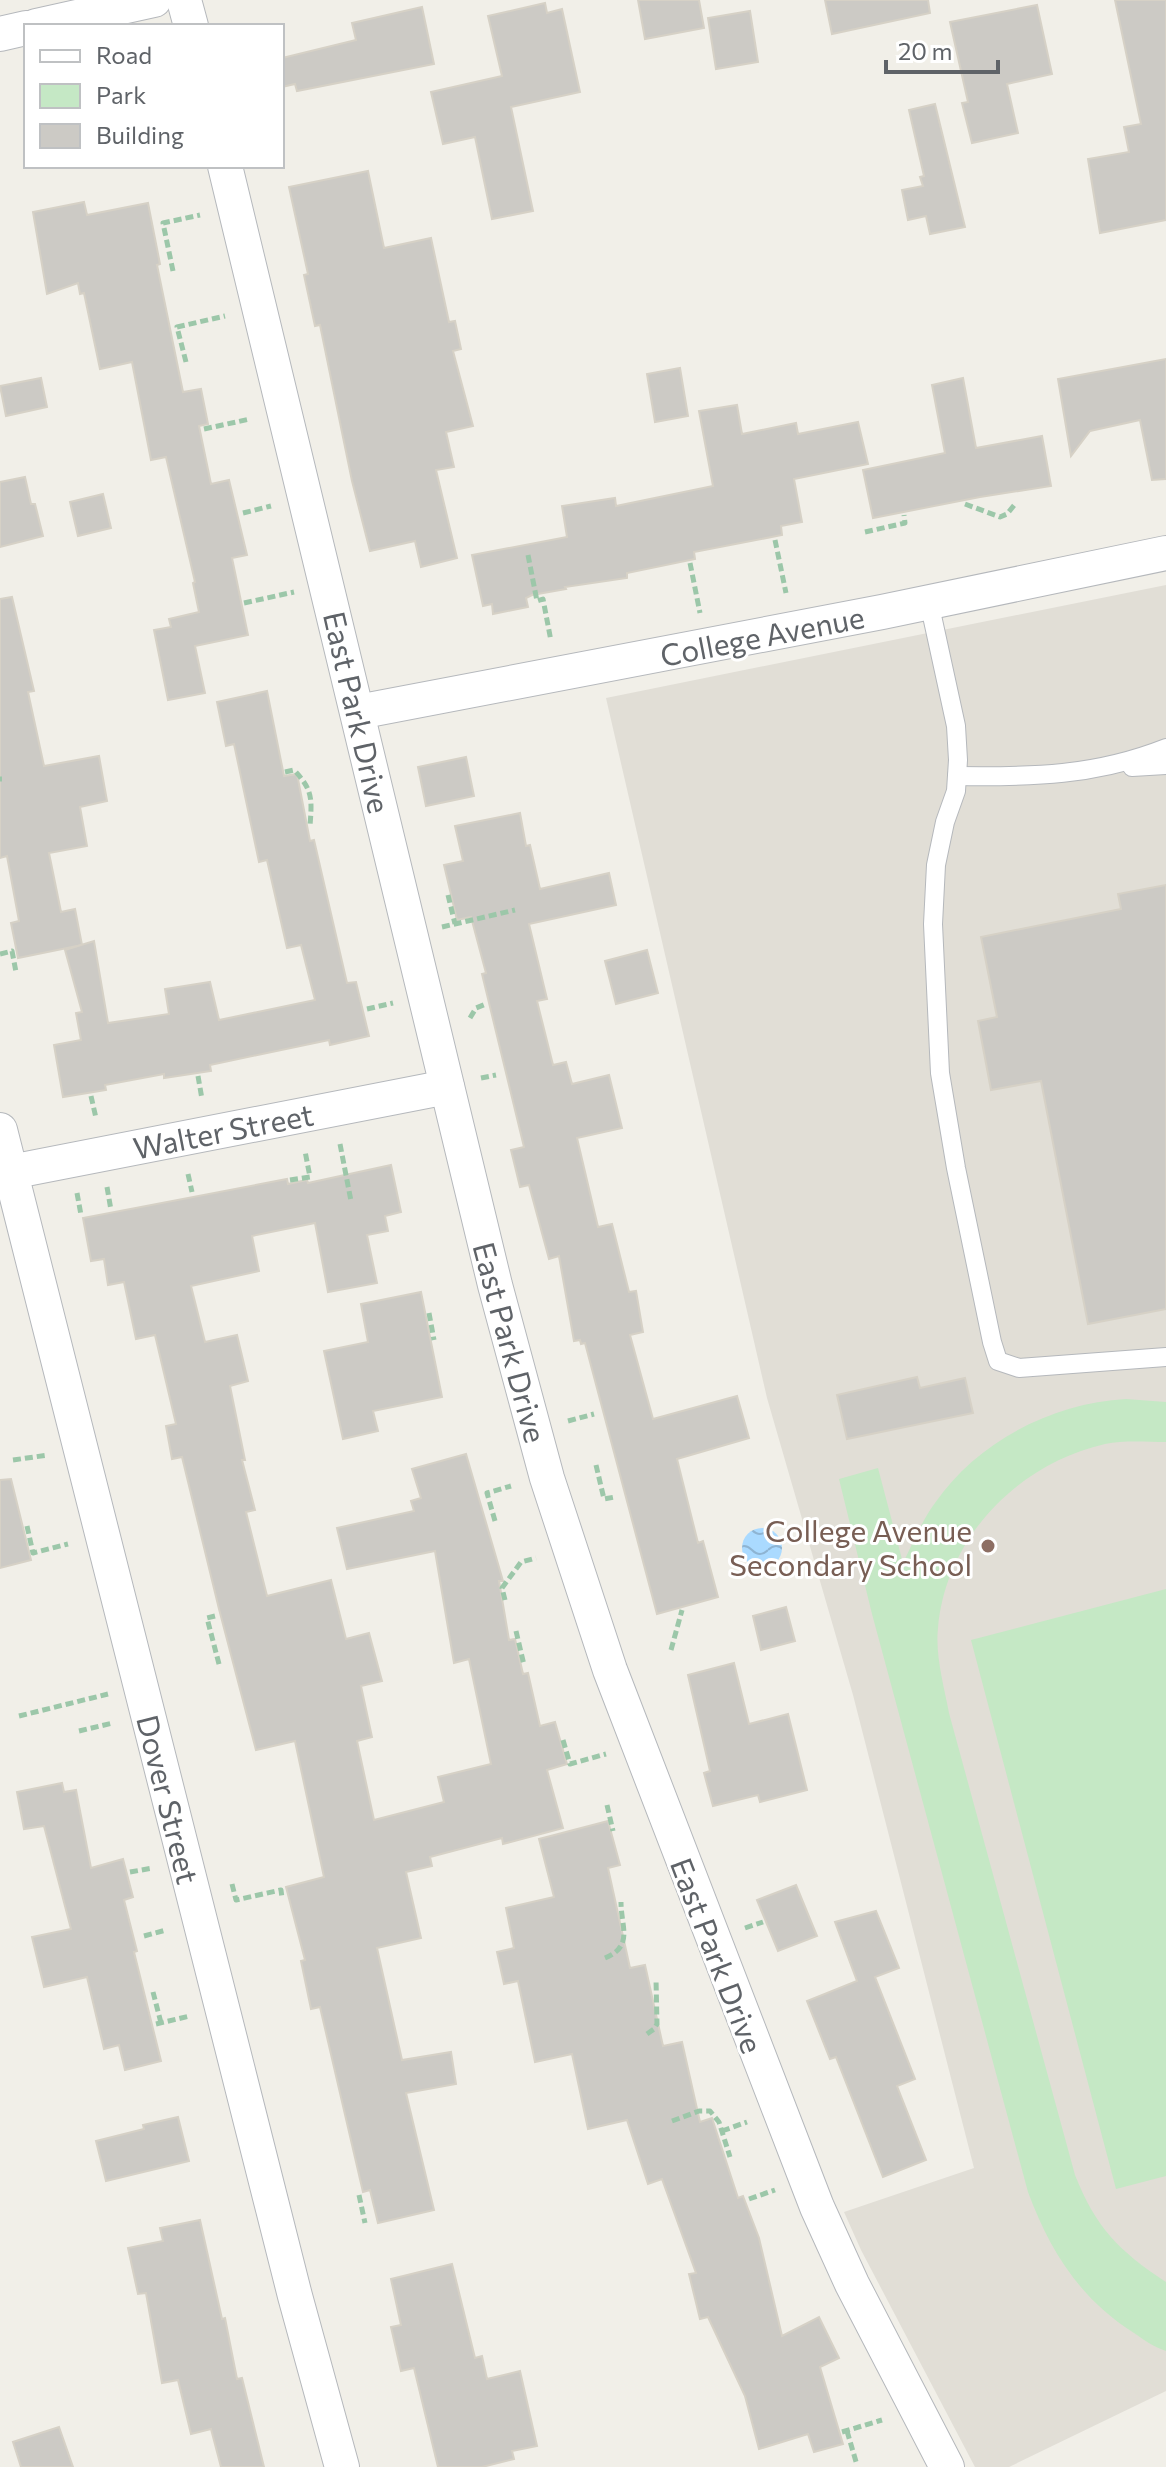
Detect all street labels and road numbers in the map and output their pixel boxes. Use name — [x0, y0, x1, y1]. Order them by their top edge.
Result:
street label: College Avenue — [657, 597, 867, 673]
street label: East Park Drive — [317, 607, 399, 817]
street label: Walter Street — [130, 1094, 316, 1166]
street label: East Park Drive — [466, 1238, 556, 1446]
street label: Dover Street — [130, 1711, 208, 1887]
street label: East Park Drive — [664, 1852, 772, 2058]

